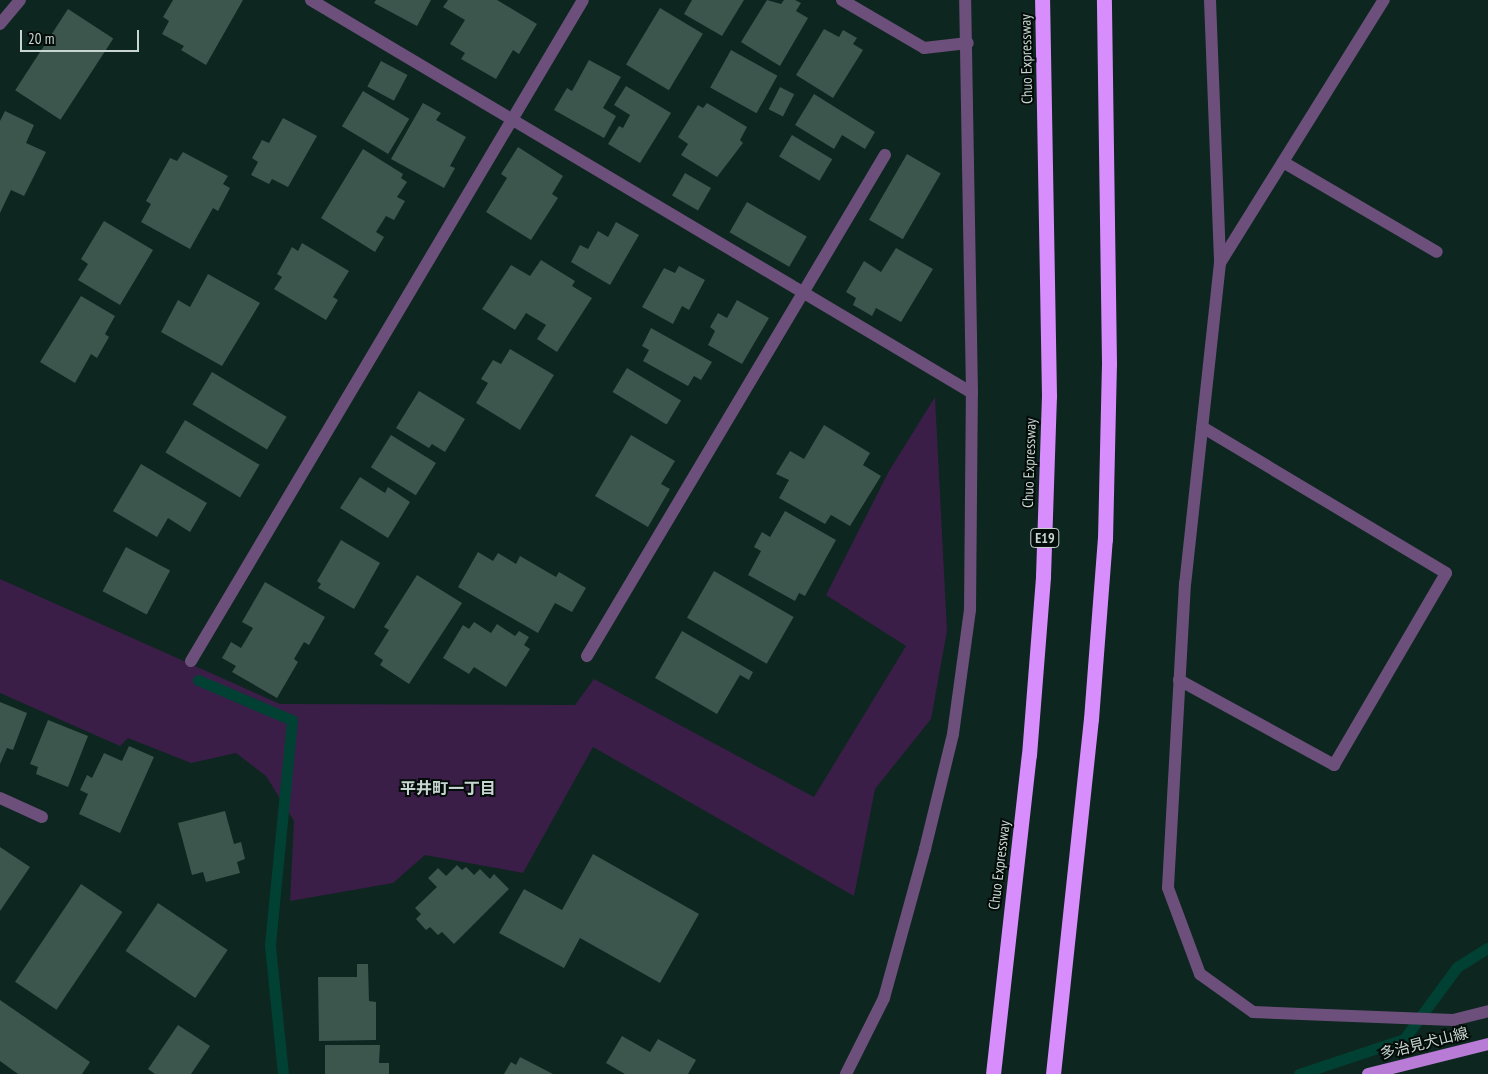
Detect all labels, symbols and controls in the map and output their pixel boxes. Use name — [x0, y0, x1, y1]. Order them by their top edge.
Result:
street label: Chuo Expressway — [1016, 14, 1036, 104]
scale bar — [22, 20, 141, 52]
text: 20 m — [28, 29, 54, 48]
street label: Chuo Expressway — [1018, 418, 1040, 508]
road number: E19 — [1030, 526, 1060, 550]
district label: 平井町一丁目 — [400, 778, 496, 798]
street label: Chuo Expressway — [985, 819, 1013, 911]
street label: 多治見犬山線 — [1378, 1023, 1470, 1063]

